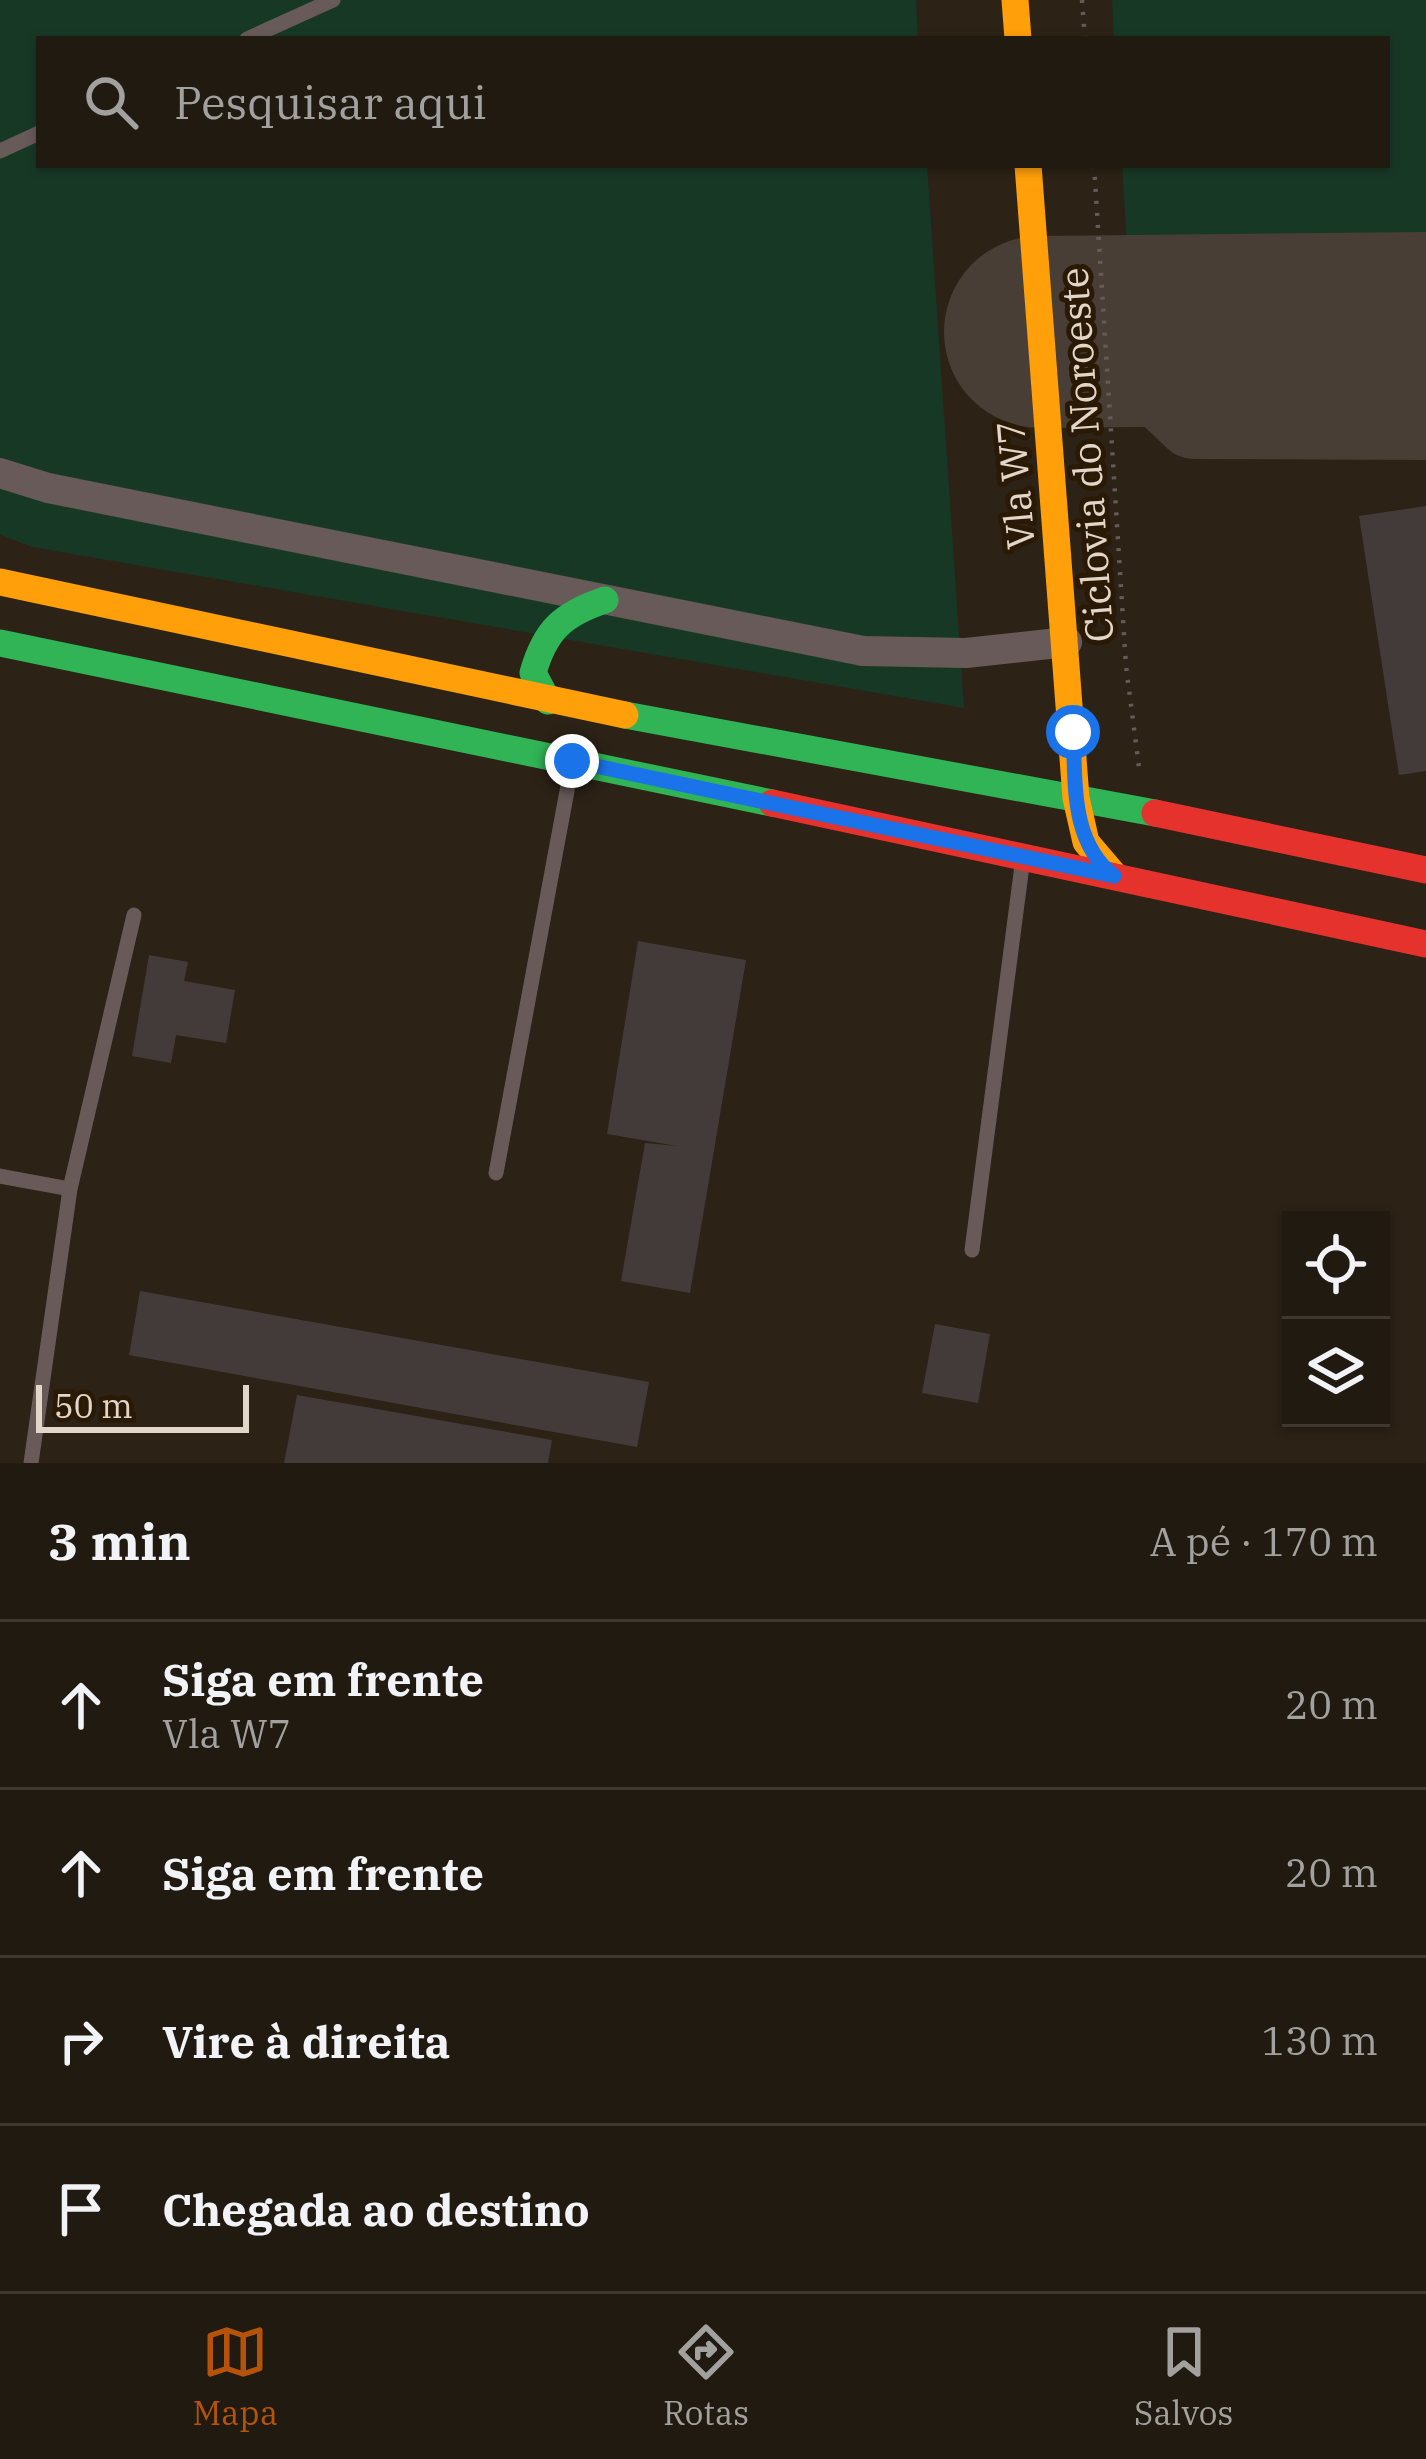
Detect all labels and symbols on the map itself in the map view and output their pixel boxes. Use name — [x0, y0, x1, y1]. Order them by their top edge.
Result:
street label: Ciclovia do Noroeste — [1047, 266, 1125, 644]
street label: Vla W7 — [984, 418, 1046, 552]
route start — [1046, 705, 1100, 759]
route end — [545, 734, 599, 788]
scale bar — [36, 1379, 249, 1432]

